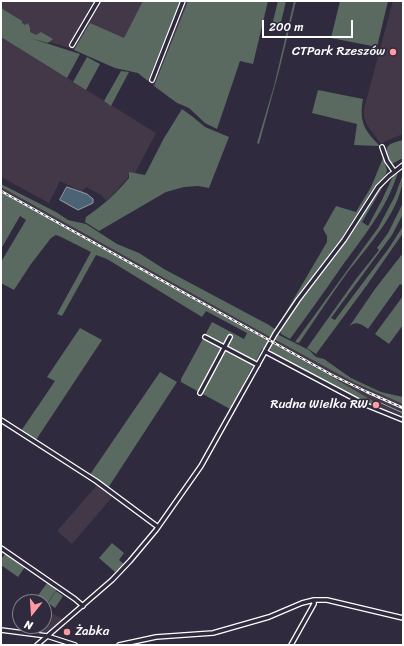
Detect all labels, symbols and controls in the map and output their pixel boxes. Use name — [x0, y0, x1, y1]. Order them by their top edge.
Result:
scale bar — [264, 12, 355, 38]
text: 200 m — [269, 16, 303, 38]
place label: CTPark Rzeszów — [292, 44, 385, 60]
marker: CTPark Rzeszów — [388, 47, 398, 57]
place label: Rudna Wielka RW — [270, 397, 368, 413]
marker: Rudna Wielka RW — [371, 400, 381, 410]
north arrow — [12, 594, 52, 634]
text: N — [22, 615, 35, 635]
place label: Żabka — [75, 624, 109, 640]
marker: Żabka — [62, 627, 72, 637]

